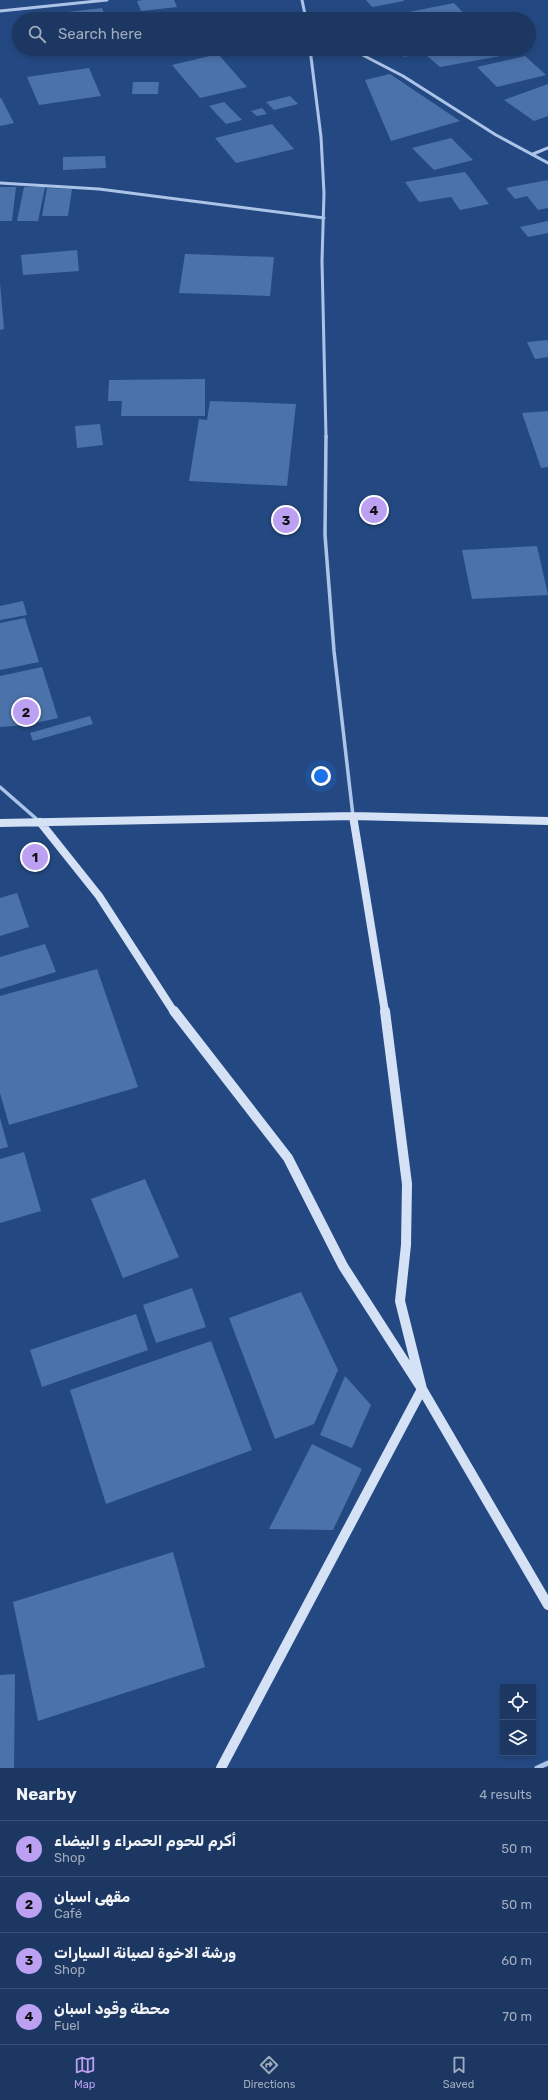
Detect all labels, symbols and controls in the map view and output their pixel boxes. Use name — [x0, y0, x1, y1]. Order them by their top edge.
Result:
search box — [12, 12, 536, 56]
icon: search — [26, 23, 48, 45]
text: Search here — [58, 25, 142, 43]
pin: 4 — [361, 495, 387, 525]
pin: 3 — [273, 505, 299, 535]
pin: 2 — [13, 697, 39, 727]
your location — [311, 766, 331, 786]
pin: 1 — [22, 842, 48, 872]
map controls — [500, 1684, 536, 1756]
button: locate — [500, 1684, 536, 1720]
button: layers — [500, 1720, 536, 1756]
text: Nearby — [16, 1784, 77, 1804]
text: 4 results — [479, 1787, 532, 1802]
text: أكرم للحوم الحمراء و البيضاء — [54, 1832, 236, 1850]
text: 1 — [26, 1841, 32, 1856]
text: 50 m — [501, 1841, 532, 1856]
text: Shop — [54, 1850, 85, 1865]
text: مقهى اسبان — [54, 1888, 130, 1906]
text: 2 — [25, 1897, 33, 1912]
text: 50 m — [501, 1897, 532, 1912]
text: Café — [54, 1906, 82, 1921]
text: ورشة الاخوة لصيانة السيارات — [54, 1944, 236, 1962]
text: 3 — [25, 1953, 33, 1968]
text: 60 m — [501, 1953, 532, 1968]
text: Shop — [54, 1962, 85, 1977]
text: محطة وقود اسبان — [54, 2000, 170, 2018]
text: 4 — [25, 2009, 33, 2024]
text: 70 m — [502, 2009, 532, 2024]
text: Fuel — [54, 2018, 80, 2033]
tab: Map — [74, 2054, 96, 2091]
tab: Directions — [243, 2054, 295, 2091]
tab: Saved — [443, 2054, 474, 2091]

